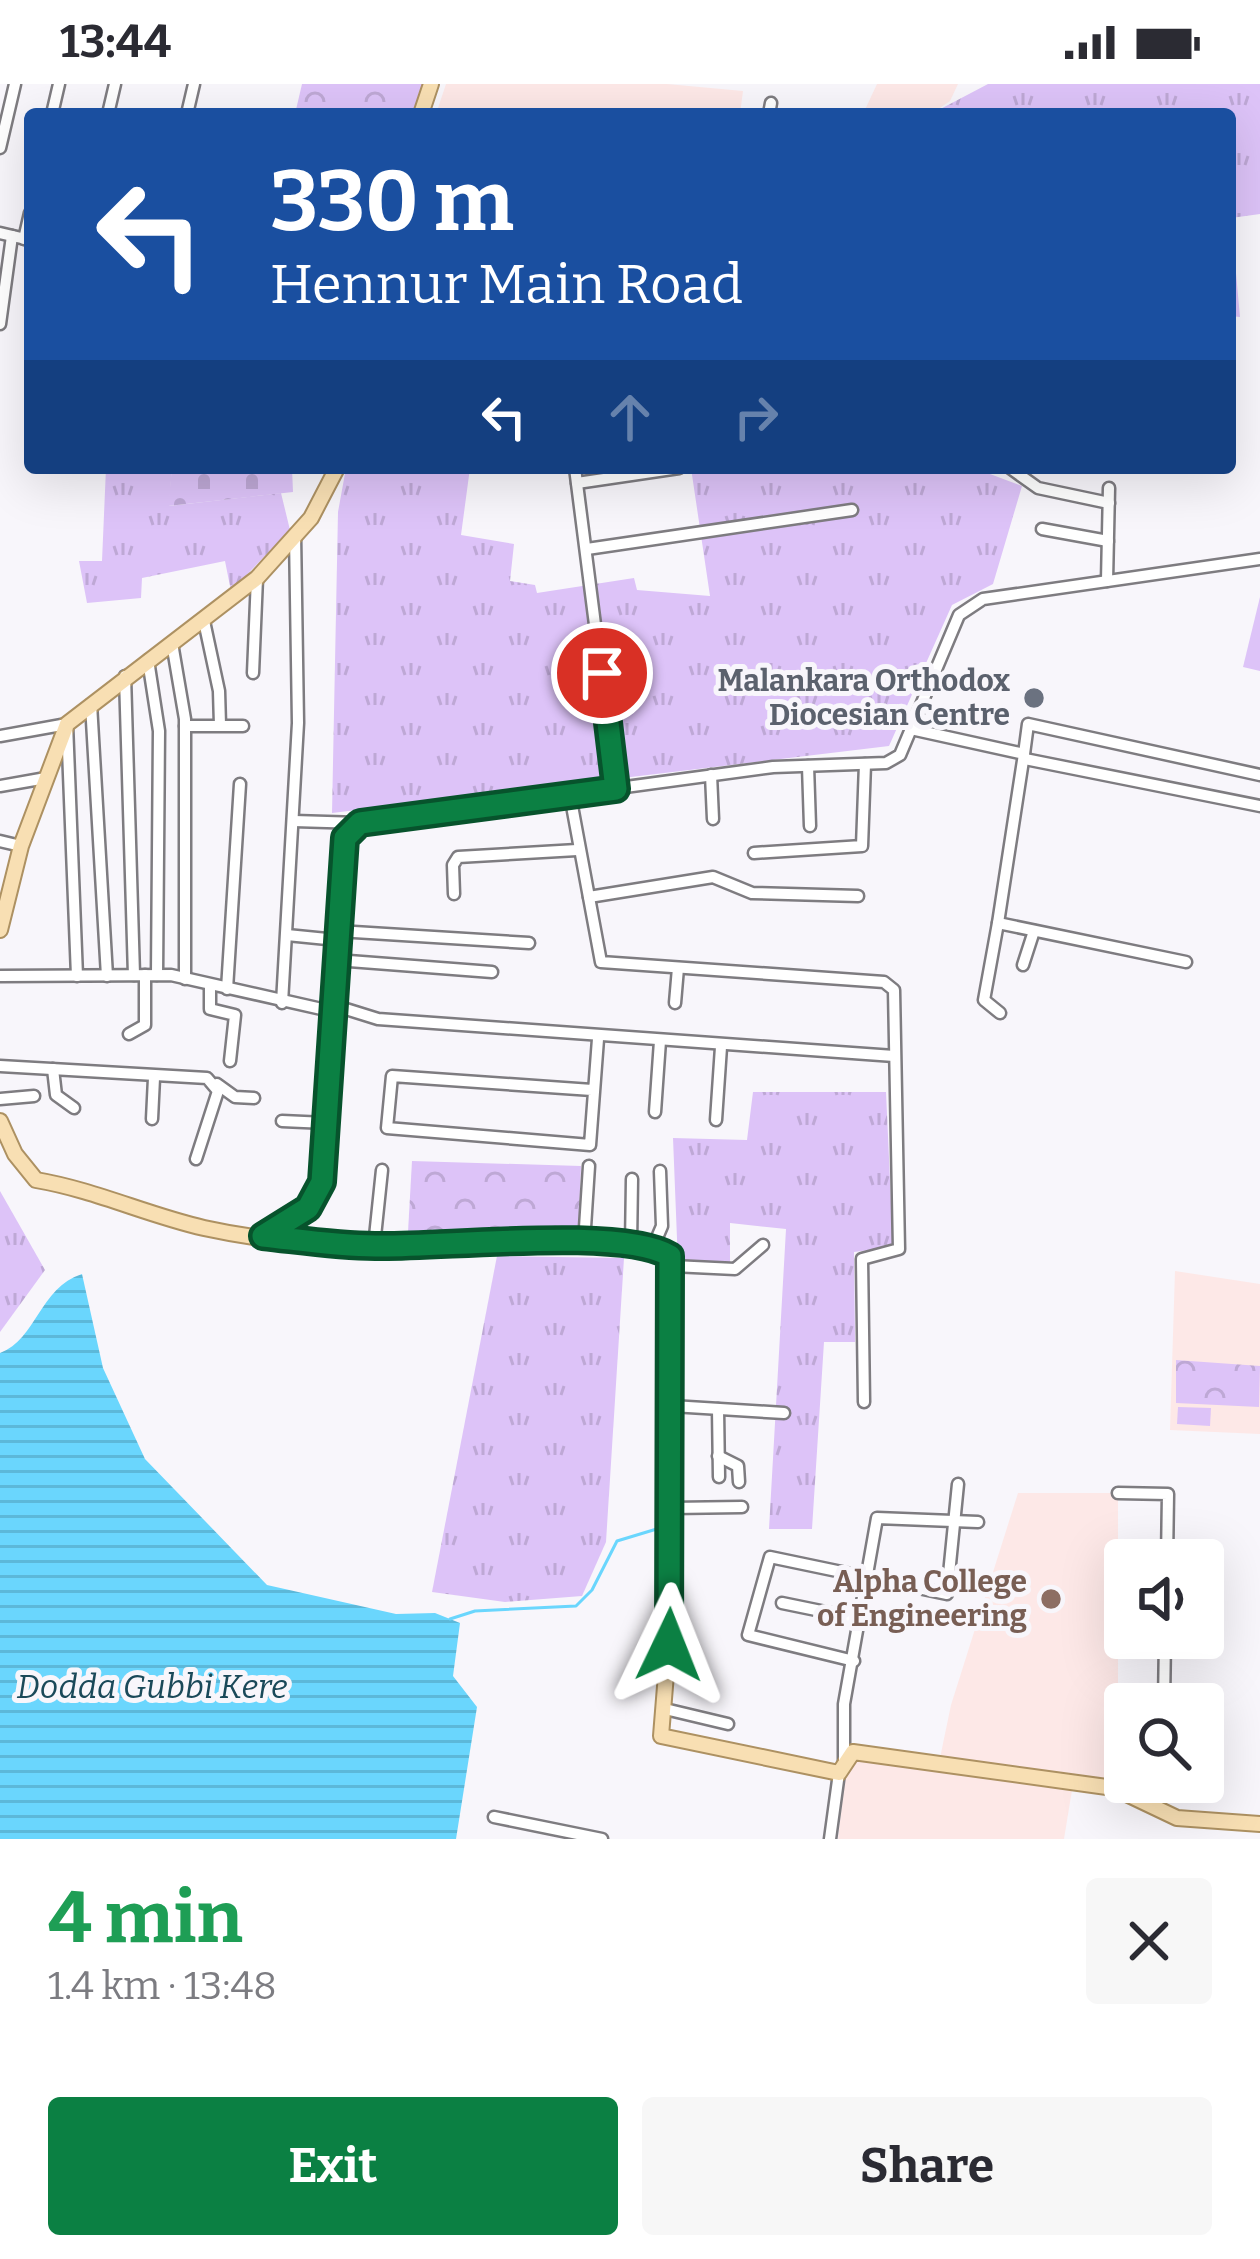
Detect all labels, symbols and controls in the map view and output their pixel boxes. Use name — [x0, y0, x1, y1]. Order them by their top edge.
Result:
text: 13:44 — [60, 15, 171, 69]
text: 330 m — [270, 151, 514, 252]
icon: left — [72, 156, 228, 312]
text: Hennur Main Road — [270, 253, 743, 317]
icon: left — [471, 384, 537, 450]
icon: ahead — [597, 384, 663, 450]
icon: right — [723, 384, 789, 450]
pin — [551, 622, 653, 724]
icon: arrive — [569, 640, 635, 706]
place label: Malankara Orthodox Diocesian Centre — [717, 663, 1010, 733]
marker: Malankara Orthodox Diocesian Centre — [1021, 685, 1047, 711]
map controls — [1104, 1539, 1224, 1803]
button: sound — [1104, 1539, 1224, 1659]
place label: Alpha College of Engineering — [817, 1564, 1027, 1634]
position arrow — [606, 1582, 732, 1708]
marker: Alpha College of Engineering — [1038, 1586, 1064, 1612]
water label: Dodda Gubbi Kere — [17, 1667, 288, 1707]
button: search — [1104, 1683, 1224, 1803]
text: 4 min — [48, 1875, 243, 1961]
button: close — [1086, 1878, 1212, 2004]
text: 1.4 km · 13:48 — [48, 1963, 277, 2009]
button: Exit — [48, 2097, 618, 2235]
button: Share — [642, 2097, 1212, 2235]

